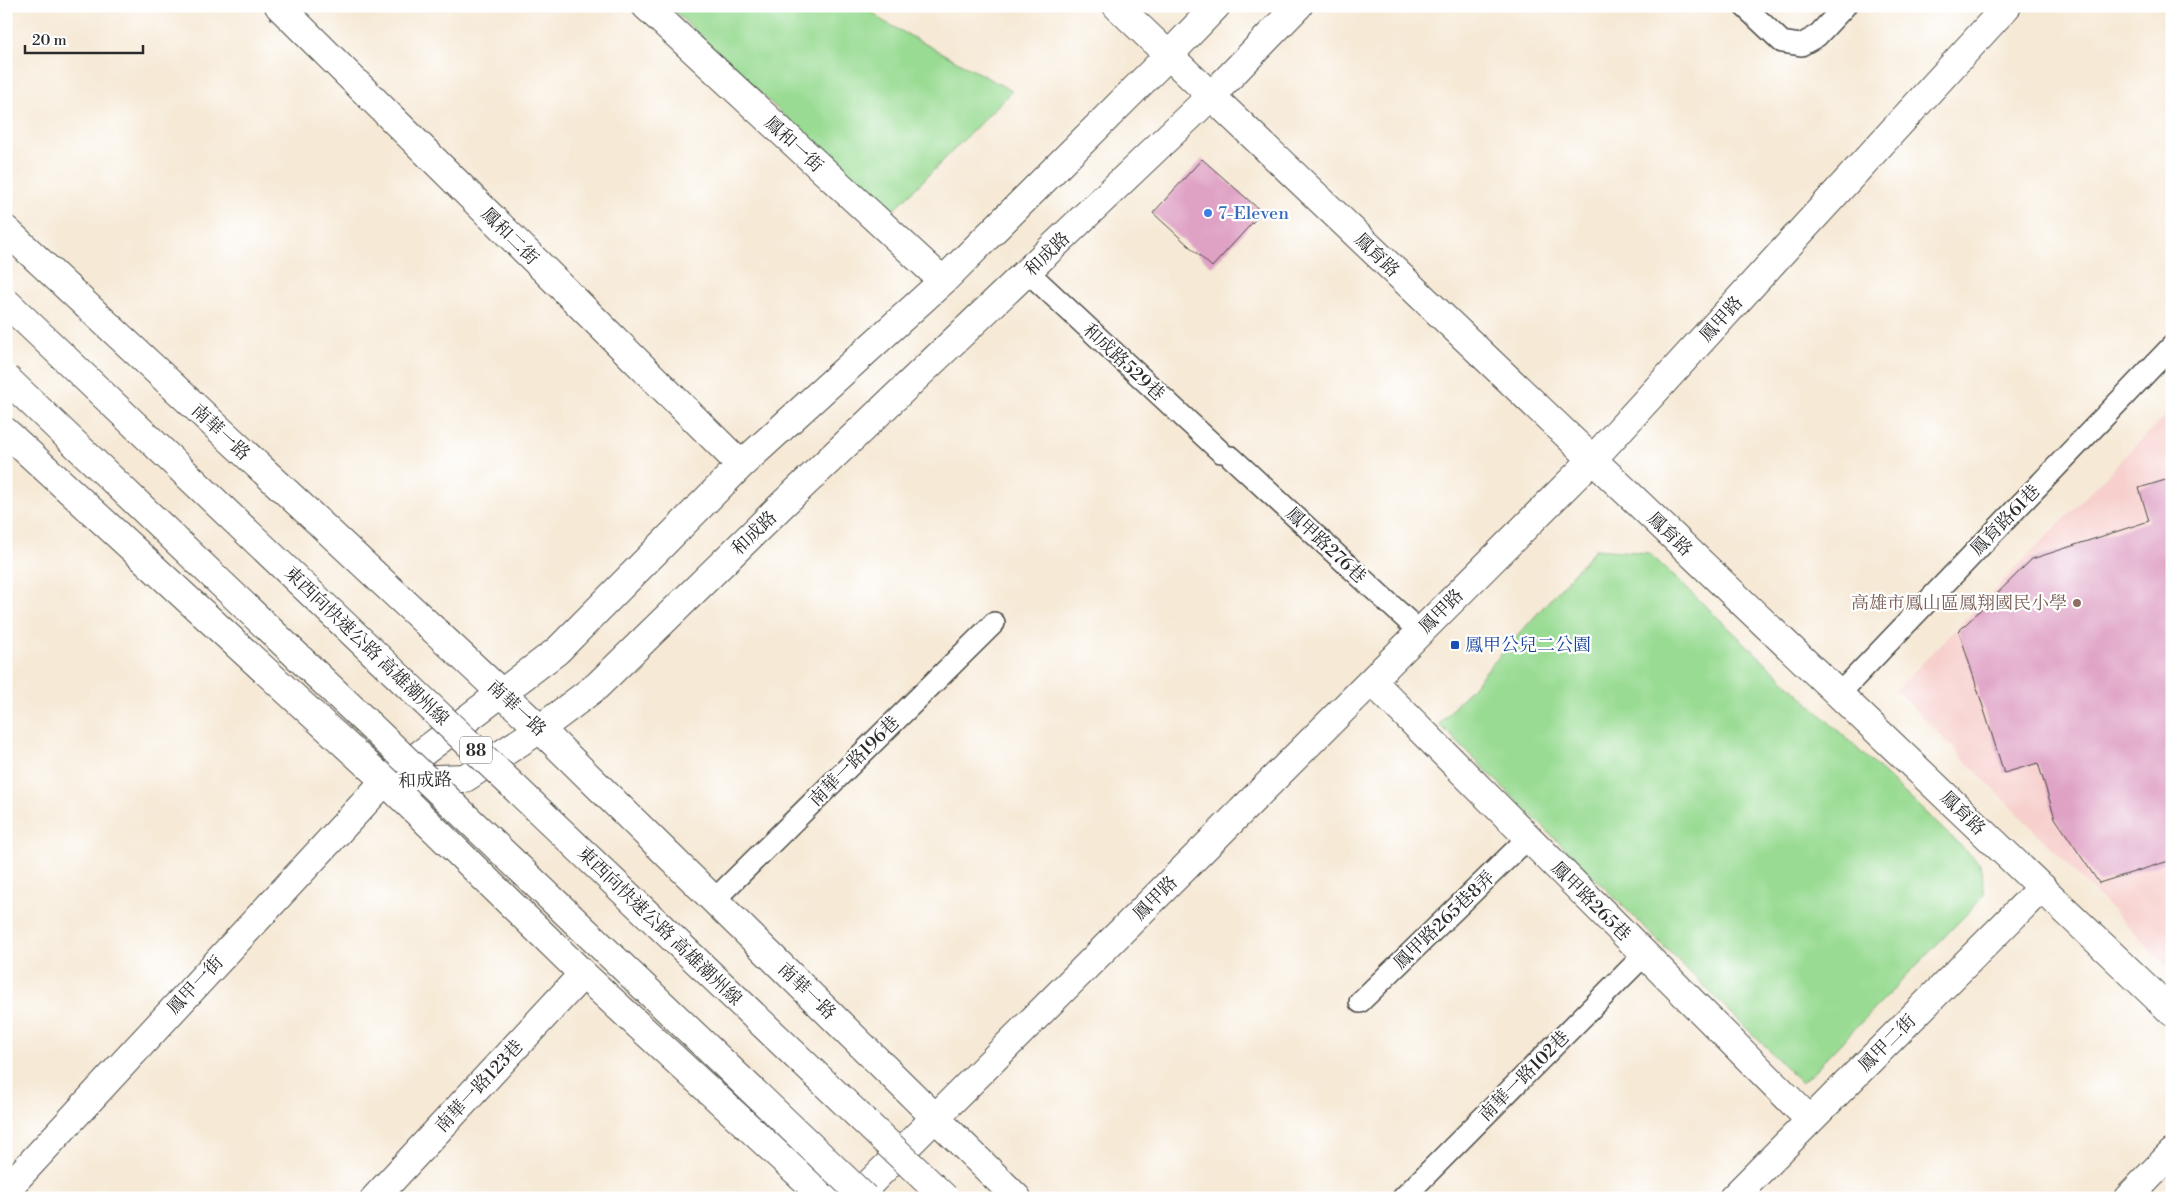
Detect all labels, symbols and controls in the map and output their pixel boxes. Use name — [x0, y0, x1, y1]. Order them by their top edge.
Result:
scale bar — [25, 22, 142, 54]
text: 20 m — [32, 31, 67, 50]
street label: 鳳和一街 — [759, 111, 828, 177]
place label: 7-Eleven — [1218, 202, 1289, 225]
street label: 鳳和二街 — [476, 203, 543, 270]
marker: 7-Eleven — [1202, 207, 1214, 219]
street label: 和成路 — [1020, 227, 1075, 281]
street label: 鳳育路 — [1349, 228, 1404, 282]
street label: 鳳甲路 — [1695, 292, 1748, 347]
street label: 和成路529巷 — [1078, 319, 1169, 406]
street label: 南華一路 — [186, 399, 255, 465]
street label: 鳳育路61巷 — [1966, 480, 2045, 561]
street label: 鳳甲路276巷 — [1281, 502, 1371, 588]
street label: 和成路 — [727, 506, 782, 560]
street label: 鳳育路 — [1642, 507, 1697, 561]
street label: 東西向快速公路 高雄潮州線 — [280, 562, 454, 731]
street label: 鳳甲路 — [1414, 584, 1469, 639]
place label: 高雄市鳳山區鳳翔國民小學 — [1851, 592, 2067, 615]
marker: 高雄市鳳山區鳳翔國民小學 — [2071, 597, 2083, 609]
place label: 鳳甲公兒二公園 — [1465, 634, 1591, 657]
marker: 鳳甲公兒二公園 — [1449, 639, 1461, 651]
street label: 南華一路 — [482, 675, 551, 741]
street label: 南華一路196巷 — [804, 711, 905, 812]
road number: 88 — [460, 736, 492, 764]
street label: 和成路 — [398, 768, 452, 793]
street label: 鳳育路 — [1935, 786, 1990, 840]
street label: 東西向快速公路 高雄潮州線 — [573, 842, 747, 1011]
street label: 鳳甲路265巷 — [1546, 857, 1635, 946]
street label: 鳳甲路265巷8弄 — [1389, 866, 1500, 975]
street label: 鳳甲路 — [1128, 871, 1183, 926]
street label: 鳳甲一街 — [162, 951, 228, 1020]
street label: 南華一路 — [773, 958, 841, 1025]
street label: 鳳甲二街 — [1854, 1010, 1921, 1077]
street label: 南華一路102巷 — [1474, 1026, 1575, 1127]
street label: 南華一路123巷 — [431, 1035, 528, 1137]

